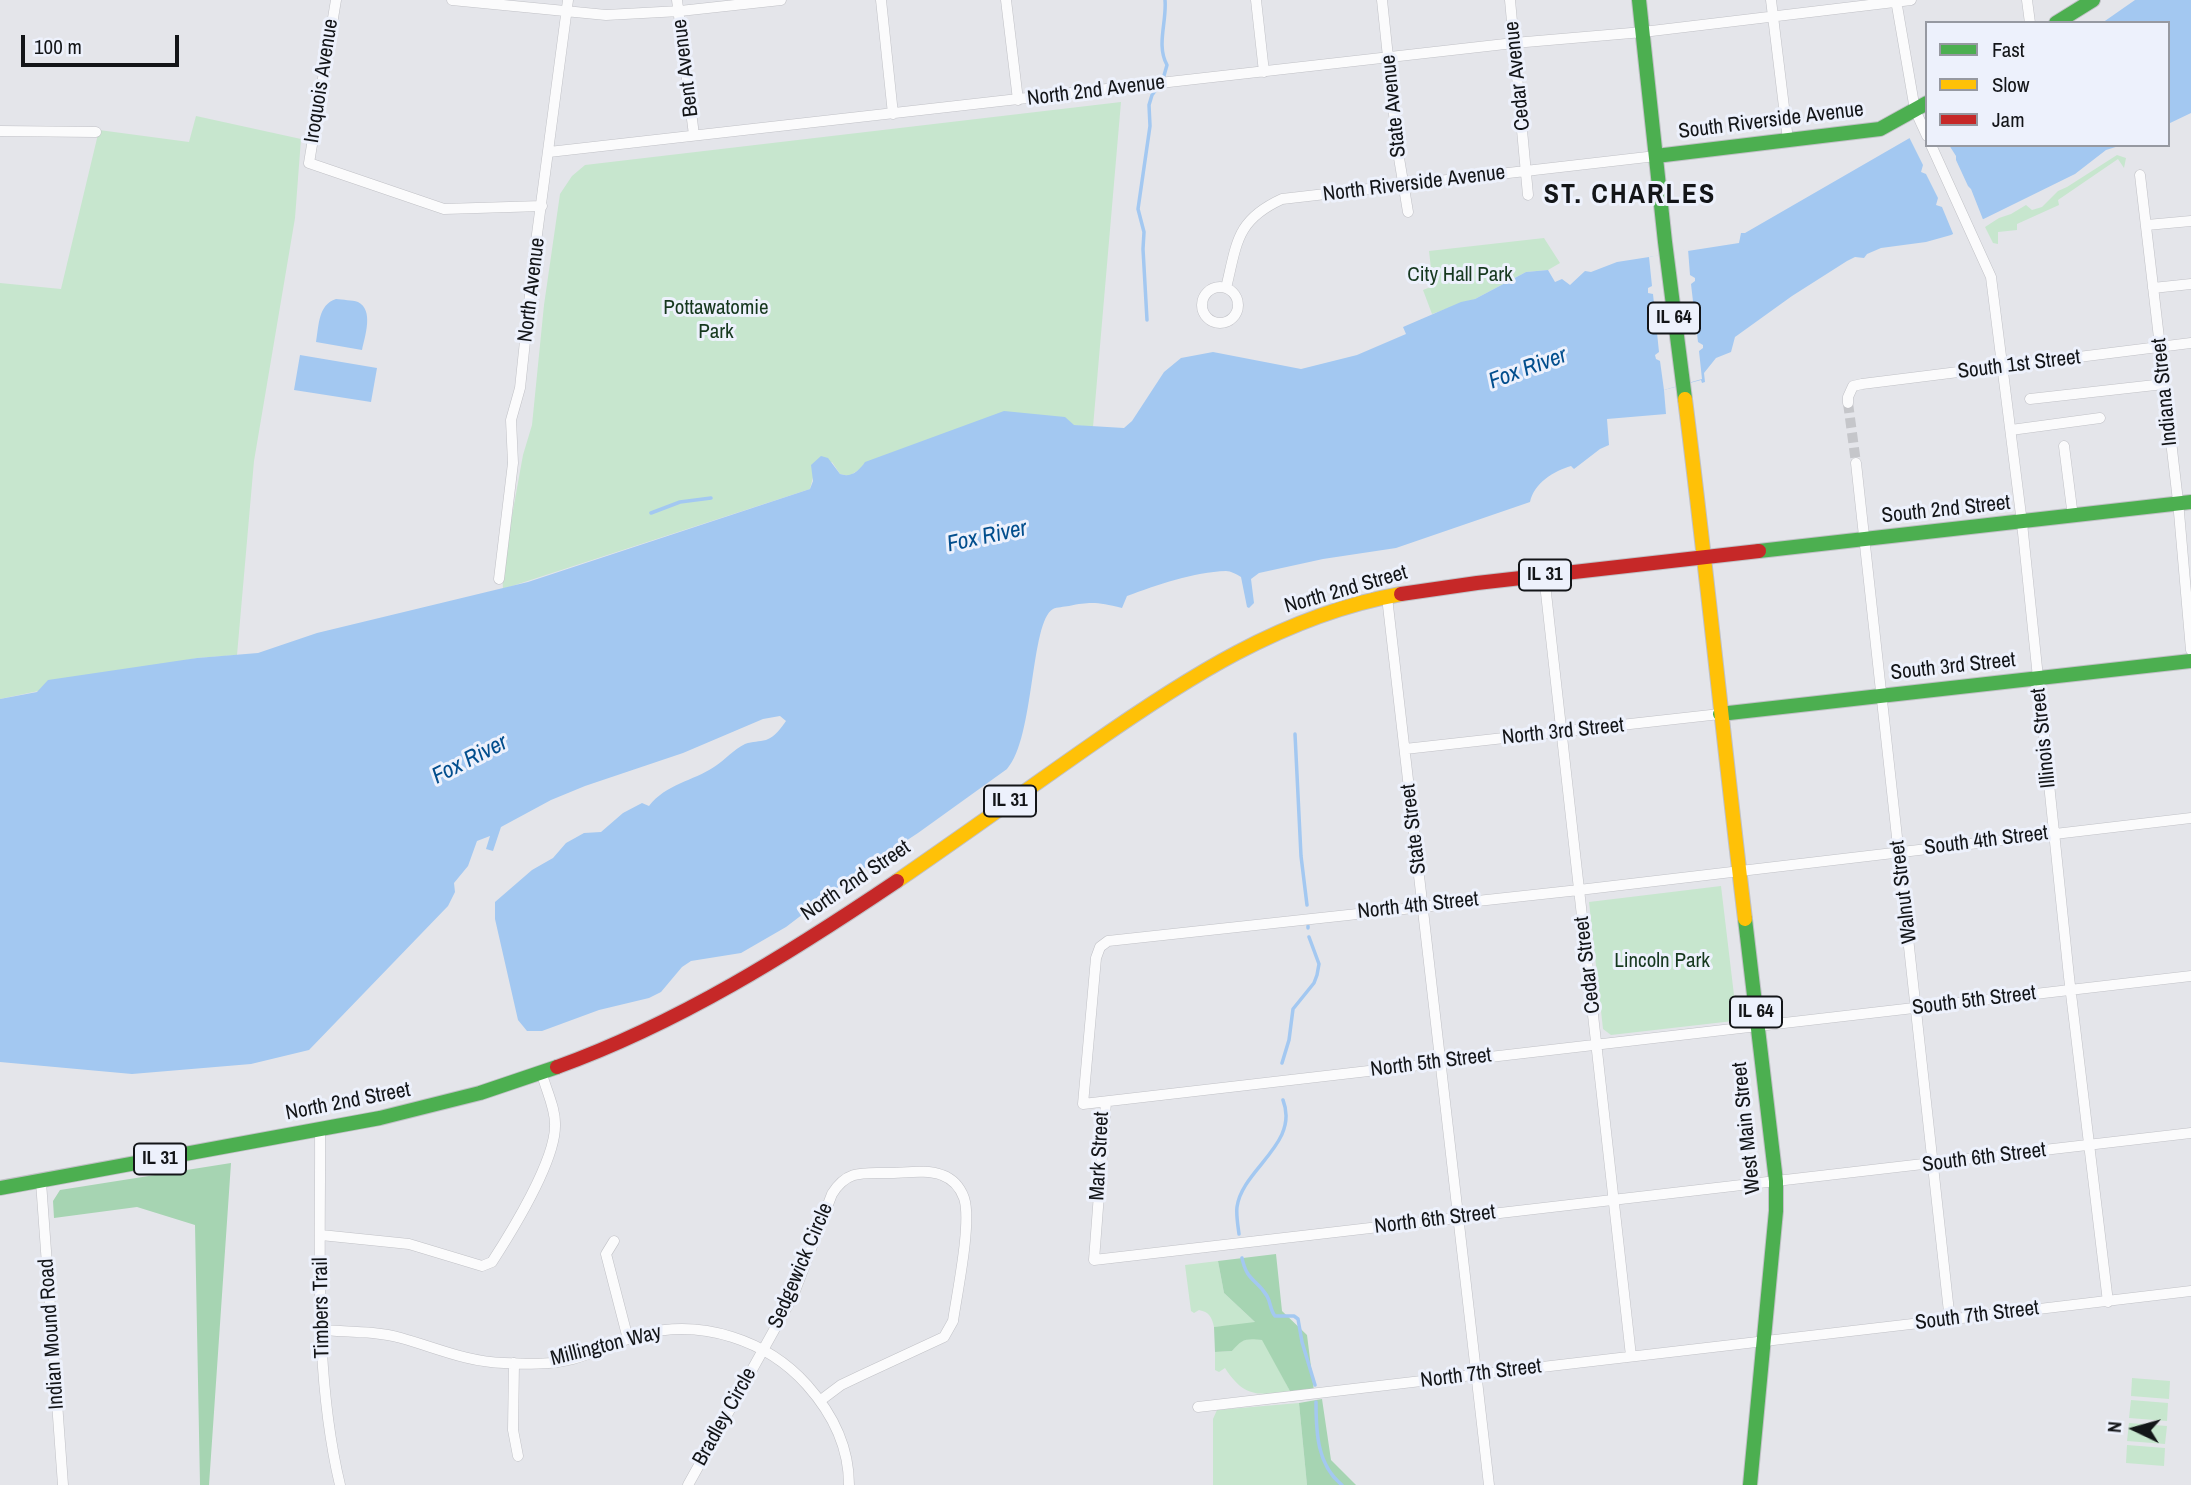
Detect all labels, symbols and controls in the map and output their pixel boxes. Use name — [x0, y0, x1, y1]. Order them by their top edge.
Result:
street label: Iroquois Avenue — [300, 17, 344, 145]
street label: Bent Avenue — [668, 18, 704, 118]
street label: Cedar Avenue — [1500, 20, 1536, 132]
scale bar — [24, 21, 182, 65]
legend — [1925, 21, 2170, 147]
text: 100 m — [34, 32, 82, 61]
text: Fast — [1992, 35, 2025, 64]
street label: State Avenue — [1376, 53, 1412, 159]
street label: North 2nd Avenue — [1026, 70, 1166, 112]
text: Slow — [1992, 70, 2029, 99]
street label: South Riverside Avenue — [1677, 97, 1865, 145]
text: Jam — [1992, 105, 2025, 134]
street label: North Riverside Avenue — [1321, 160, 1507, 208]
district label: ST. CHARLES — [1545, 178, 1715, 212]
street label: North Avenue — [513, 236, 551, 344]
park label: City Hall Park — [1407, 262, 1513, 288]
park label: Pottawatomie Park — [663, 295, 769, 345]
road number: IL 64 — [1648, 302, 1700, 334]
street label: Indiana Street — [2147, 337, 2183, 447]
water label: Fox River — [1485, 342, 1571, 396]
street label: South 1st Street — [1956, 345, 2082, 385]
street label: South 2nd Street — [1880, 491, 2012, 529]
water label: Fox River — [944, 515, 1030, 559]
street label: North 2nd Street — [1282, 560, 1410, 620]
road number: IL 31 — [1519, 560, 1571, 590]
street label: South 3rd Street — [1889, 648, 2017, 686]
street label: Illinois Street — [2026, 687, 2062, 789]
street label: North 3rd Street — [1501, 713, 1625, 751]
water label: Fox River — [428, 729, 512, 791]
street label: State Street — [1396, 782, 1432, 876]
road number: IL 31 — [984, 786, 1036, 816]
street label: South 4th Street — [1923, 821, 2049, 861]
street label: North 2nd Street — [797, 835, 915, 927]
street label: Walnut Street — [1885, 839, 1923, 945]
street label: North 4th Street — [1356, 887, 1480, 925]
street label: Cedar Street — [1570, 915, 1606, 1015]
park label: Lincoln Park — [1614, 948, 1710, 974]
street label: South 5th Street — [1911, 981, 2037, 1021]
road number: IL 64 — [1730, 996, 1782, 1028]
street label: North 5th Street — [1369, 1043, 1493, 1083]
street label: West Main Street — [1728, 1061, 1766, 1195]
street label: North 2nd Street — [284, 1078, 412, 1126]
street label: Mark Street — [1085, 1111, 1115, 1201]
street label: South 6th Street — [1921, 1138, 2047, 1178]
road number: IL 31 — [134, 1144, 186, 1175]
street label: Sedgewick Circle — [763, 1199, 839, 1333]
street label: North 6th Street — [1373, 1200, 1497, 1240]
street label: Timbers Trail — [309, 1257, 335, 1359]
street label: Indian Mound Road — [34, 1258, 70, 1410]
street label: South 7th Street — [1914, 1296, 2040, 1336]
street label: Millington Way — [548, 1320, 664, 1372]
street label: North 7th Street — [1419, 1354, 1543, 1394]
street label: Bradley Circle — [688, 1364, 762, 1470]
north arrow — [2100, 1394, 2170, 1464]
text: N — [2101, 1420, 2128, 1434]

